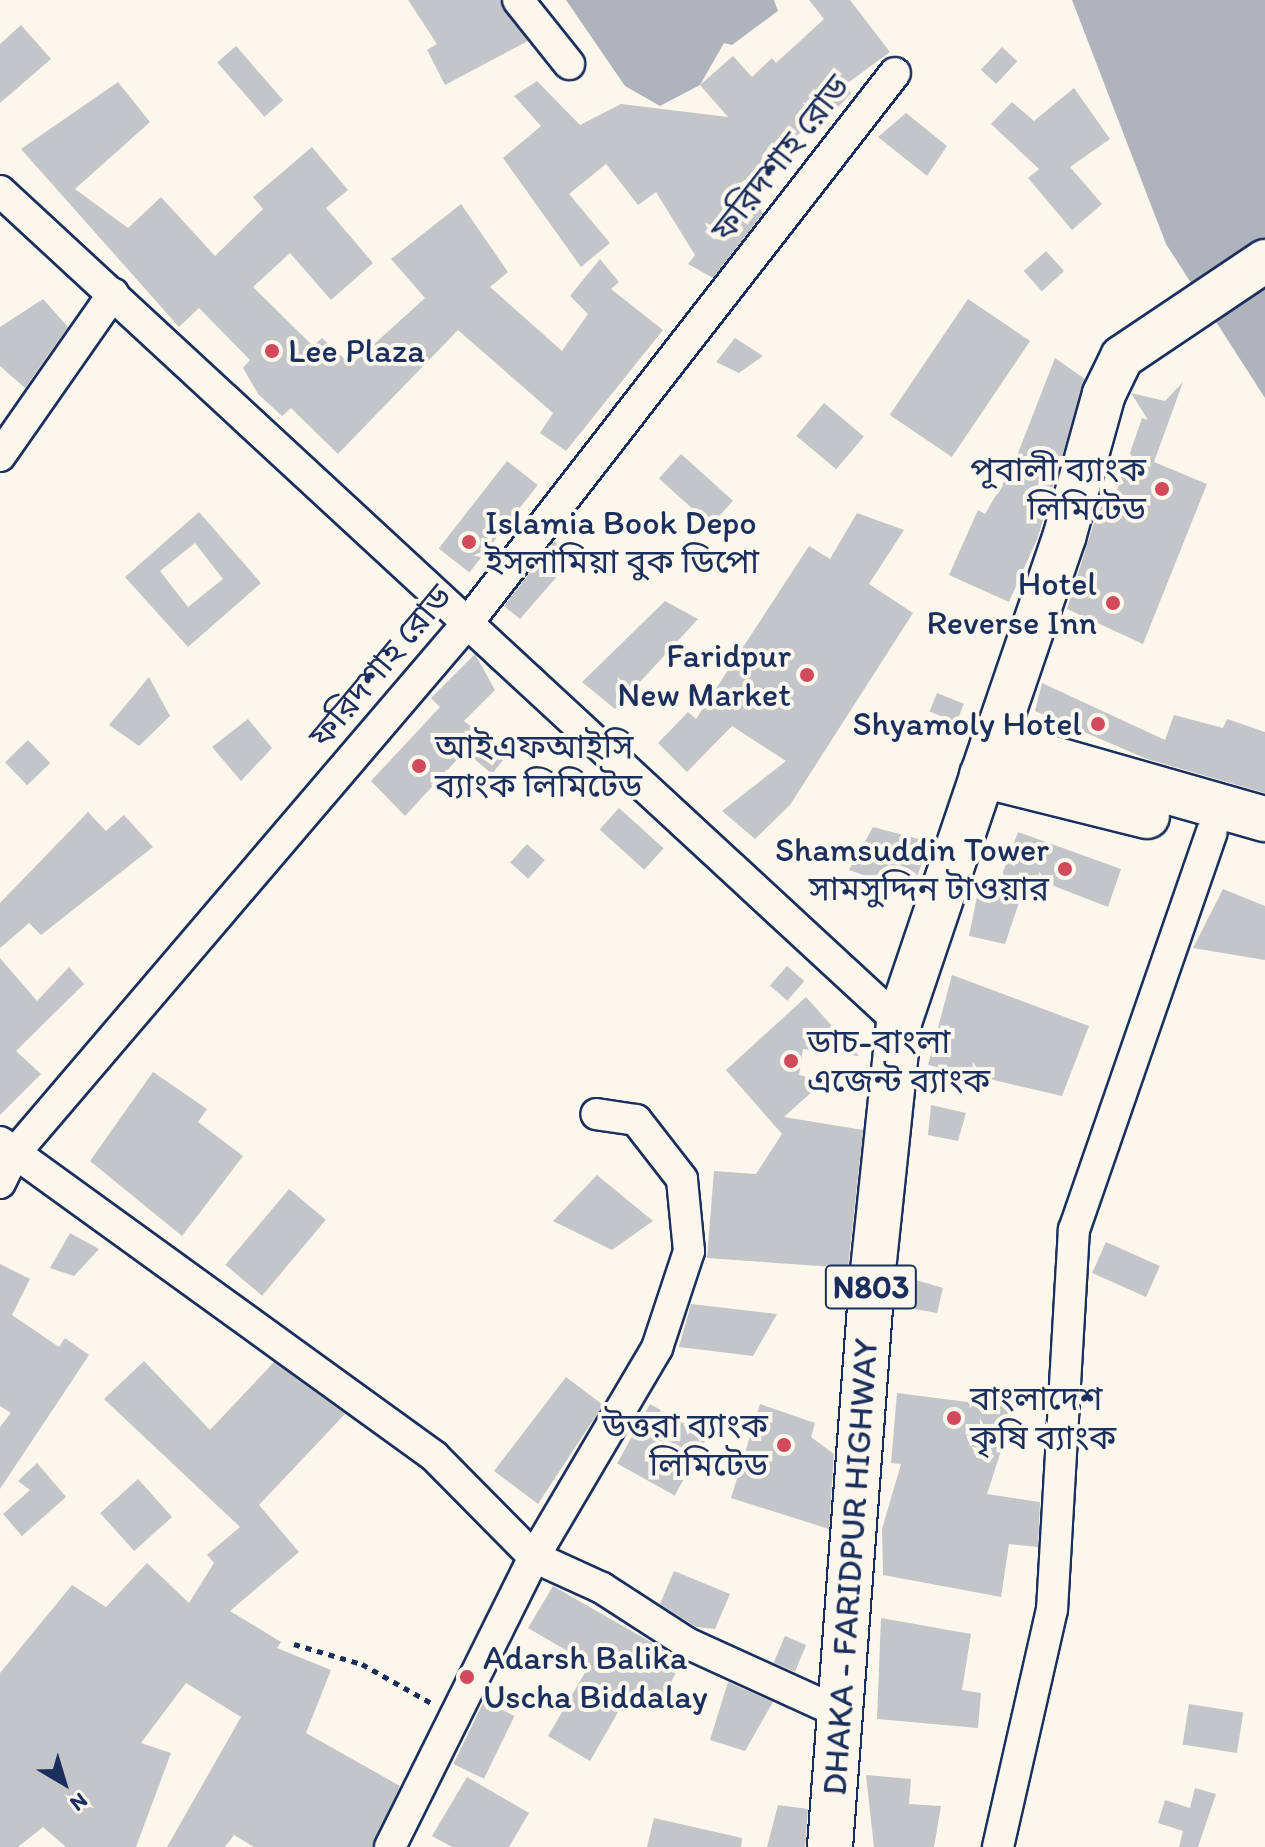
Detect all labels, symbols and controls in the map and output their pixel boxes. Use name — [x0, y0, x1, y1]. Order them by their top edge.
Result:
street label: ফরিদশাহ রোড — [702, 67, 858, 249]
place label: Lee Plaza — [288, 331, 424, 371]
marker: Lee Plaza — [263, 342, 281, 360]
place label: পূবালী ব্যাংক লিমিটেড — [970, 449, 1146, 528]
marker: পূবালী ব্যাংক লিমিটেড — [1153, 480, 1171, 498]
place label: Islamia Book Depo ইসলামিয়া বুক ডিপো — [485, 502, 759, 582]
marker: Islamia Book Depo ইসলামিয়া বুক ডিপো — [460, 533, 478, 551]
place label: Hotel Reverse Inn — [926, 563, 1097, 642]
street label: ফরিদশাহ রোড — [300, 576, 460, 756]
marker: Hotel Reverse Inn — [1104, 594, 1122, 612]
place label: Faridpur New Market — [617, 635, 791, 714]
marker: Faridpur New Market — [798, 666, 816, 684]
place label: Shyamoly Hotel — [853, 704, 1082, 744]
marker: Shyamoly Hotel — [1089, 715, 1107, 733]
place label: আইএফআইসি ব্যাংক লিমিটেড — [435, 726, 642, 806]
marker: আইএফআইসি ব্যাংক লিমিটেড — [410, 757, 428, 775]
place label: Shamsuddin Tower সামসুদ্দিন টাওয়ার — [775, 829, 1049, 908]
marker: Shamsuddin Tower সামসুদ্দিন টাওয়ার — [1056, 860, 1074, 878]
place label: ডাচ-বাংলা এজেন্ট ব্যাংক — [807, 1021, 990, 1100]
marker: ডাচ-বাংলা এজেন্ট ব্যাংক — [782, 1052, 800, 1070]
road number: N803 — [823, 1259, 919, 1315]
street label: DHAKA - FARIDPUR HIGHWAY — [814, 1339, 886, 1795]
place label: বাংলাদেশ কৃষি ব্যাংক — [970, 1378, 1116, 1458]
place label: উত্তরা ব্যাংক লিমিটেড — [602, 1405, 768, 1484]
marker: বাংলাদেশ কৃষি ব্যাংক — [945, 1409, 963, 1427]
marker: উত্তরা ব্যাংক লিমিটেড — [775, 1436, 793, 1454]
place label: Adarsh Balika Uscha Biddalay — [483, 1637, 707, 1716]
marker: Adarsh Balika Uscha Biddalay — [458, 1668, 476, 1686]
north arrow — [24, 1743, 104, 1823]
text: N — [65, 1787, 93, 1818]

